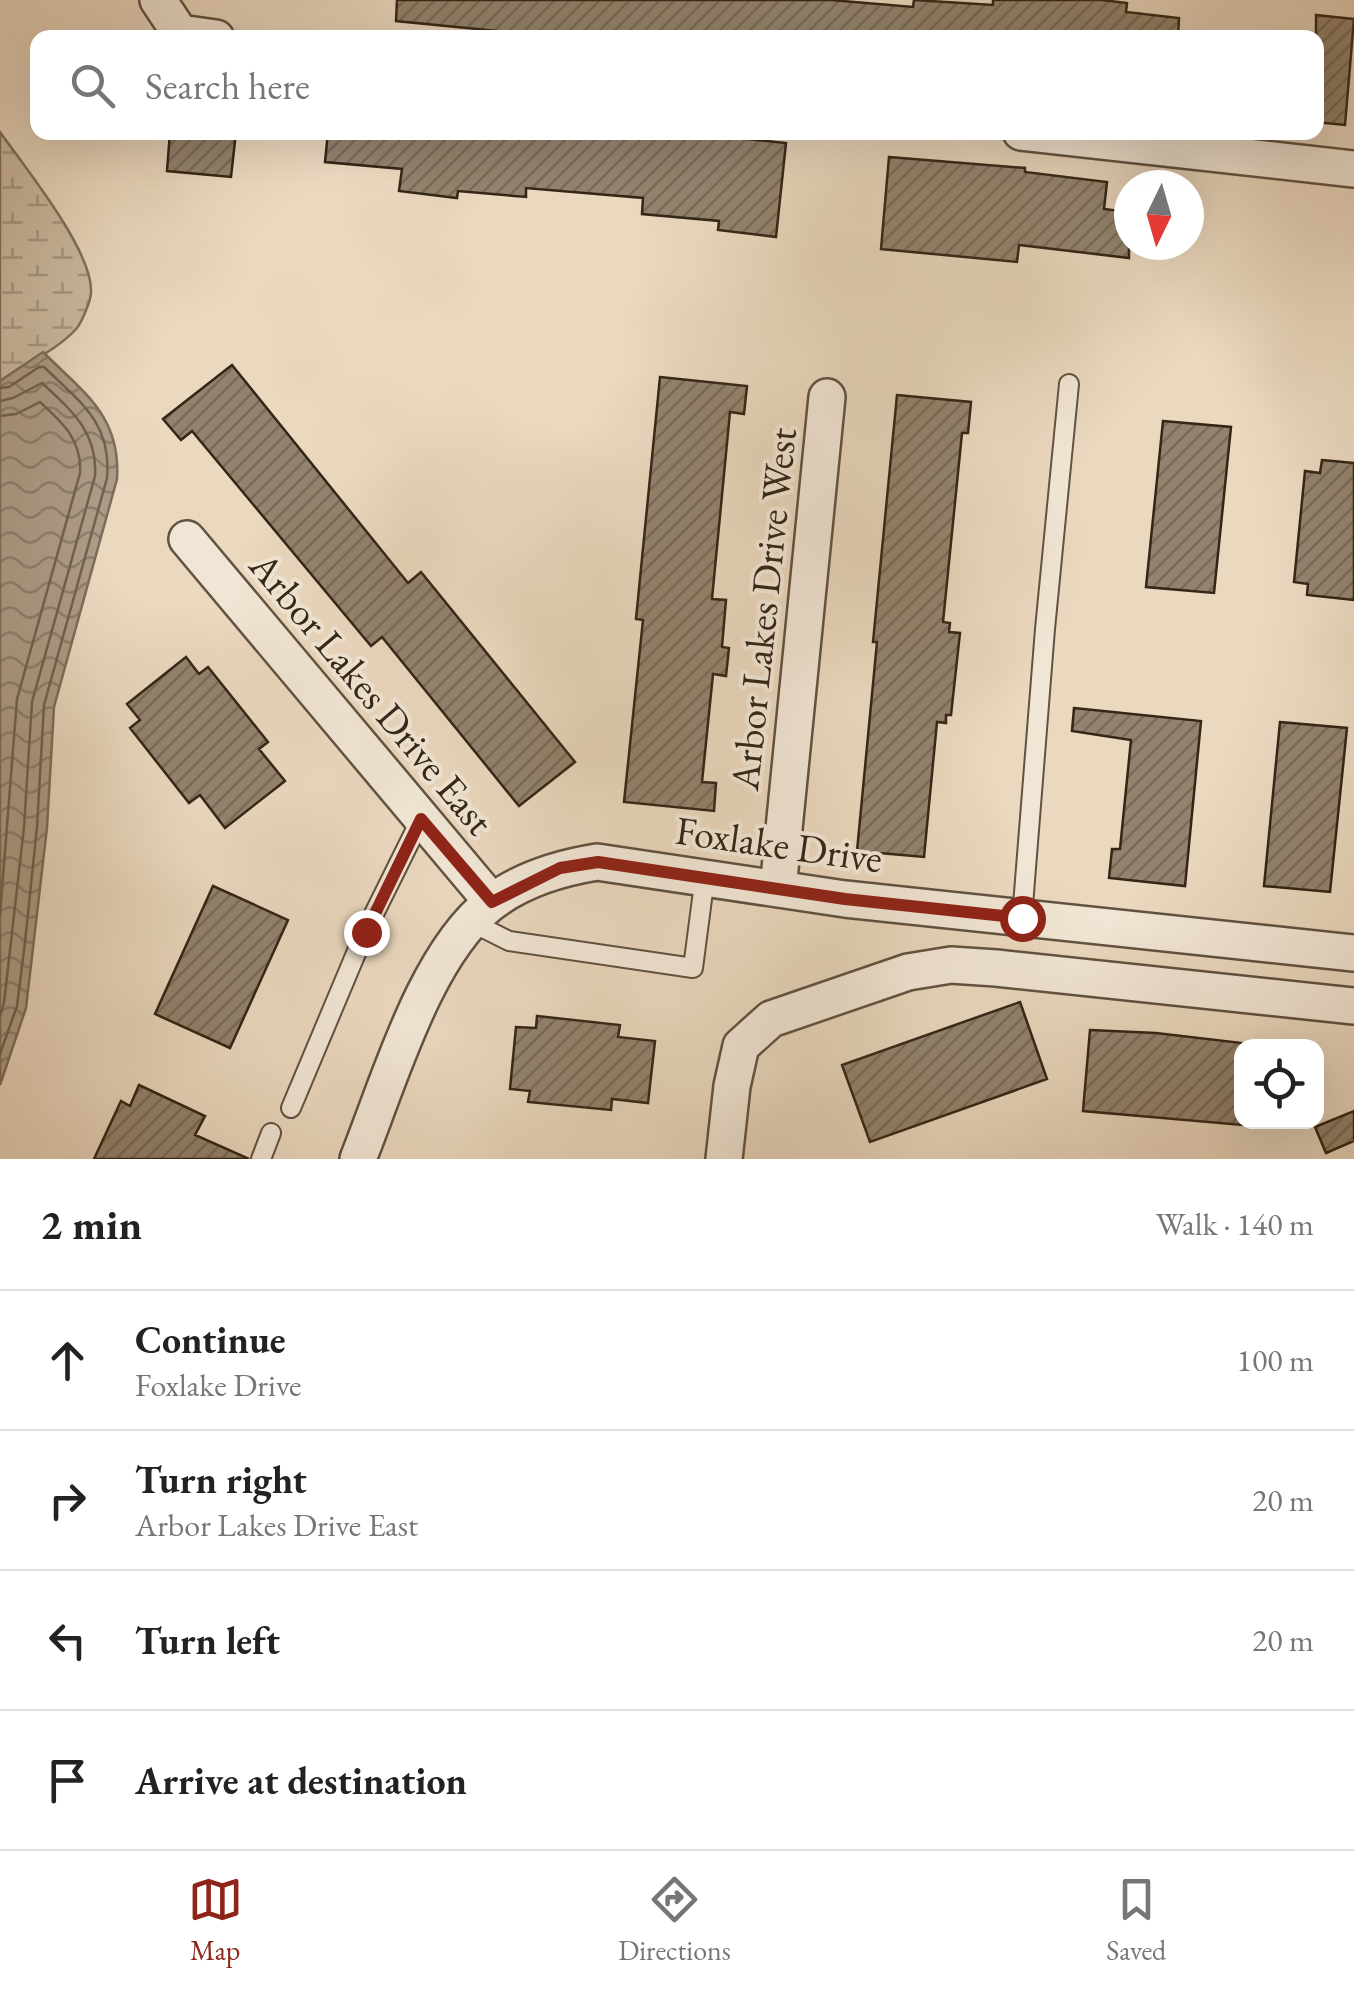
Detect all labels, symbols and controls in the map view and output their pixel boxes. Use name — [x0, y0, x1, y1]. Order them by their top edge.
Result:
search box — [30, 30, 1324, 140]
icon: search — [65, 58, 120, 113]
text: Search here — [145, 61, 310, 110]
north arrow — [1114, 170, 1204, 260]
street label: Arbor Lakes Drive West — [718, 425, 808, 794]
street label: Arbor Lakes Drive East — [238, 540, 506, 846]
street label: Foxlake Drive — [672, 804, 886, 884]
route start — [1000, 896, 1046, 942]
route end — [344, 910, 390, 956]
map controls — [1234, 1039, 1324, 1129]
button: locate — [1234, 1039, 1324, 1129]
text: 2 min — [40, 1197, 142, 1252]
text: Walk · 140 m — [1156, 1203, 1314, 1245]
text: Continue — [135, 1315, 286, 1364]
icon: ahead — [40, 1333, 95, 1388]
text: 100 m — [1237, 1339, 1314, 1381]
text: Foxlake Drive — [135, 1364, 302, 1406]
text: Turn right — [135, 1455, 307, 1504]
icon: right — [40, 1473, 95, 1528]
text: 20 m — [1252, 1479, 1314, 1521]
text: Arbor Lakes Drive East — [135, 1504, 418, 1546]
icon: left — [40, 1613, 95, 1668]
text: Turn left — [135, 1616, 280, 1665]
text: 20 m — [1252, 1619, 1314, 1661]
icon: arrive — [40, 1753, 95, 1808]
text: Arrive at destination — [135, 1756, 467, 1805]
tab: Map — [188, 1872, 243, 1968]
tab: Directions — [618, 1872, 731, 1968]
tab: Saved — [1106, 1872, 1166, 1968]

